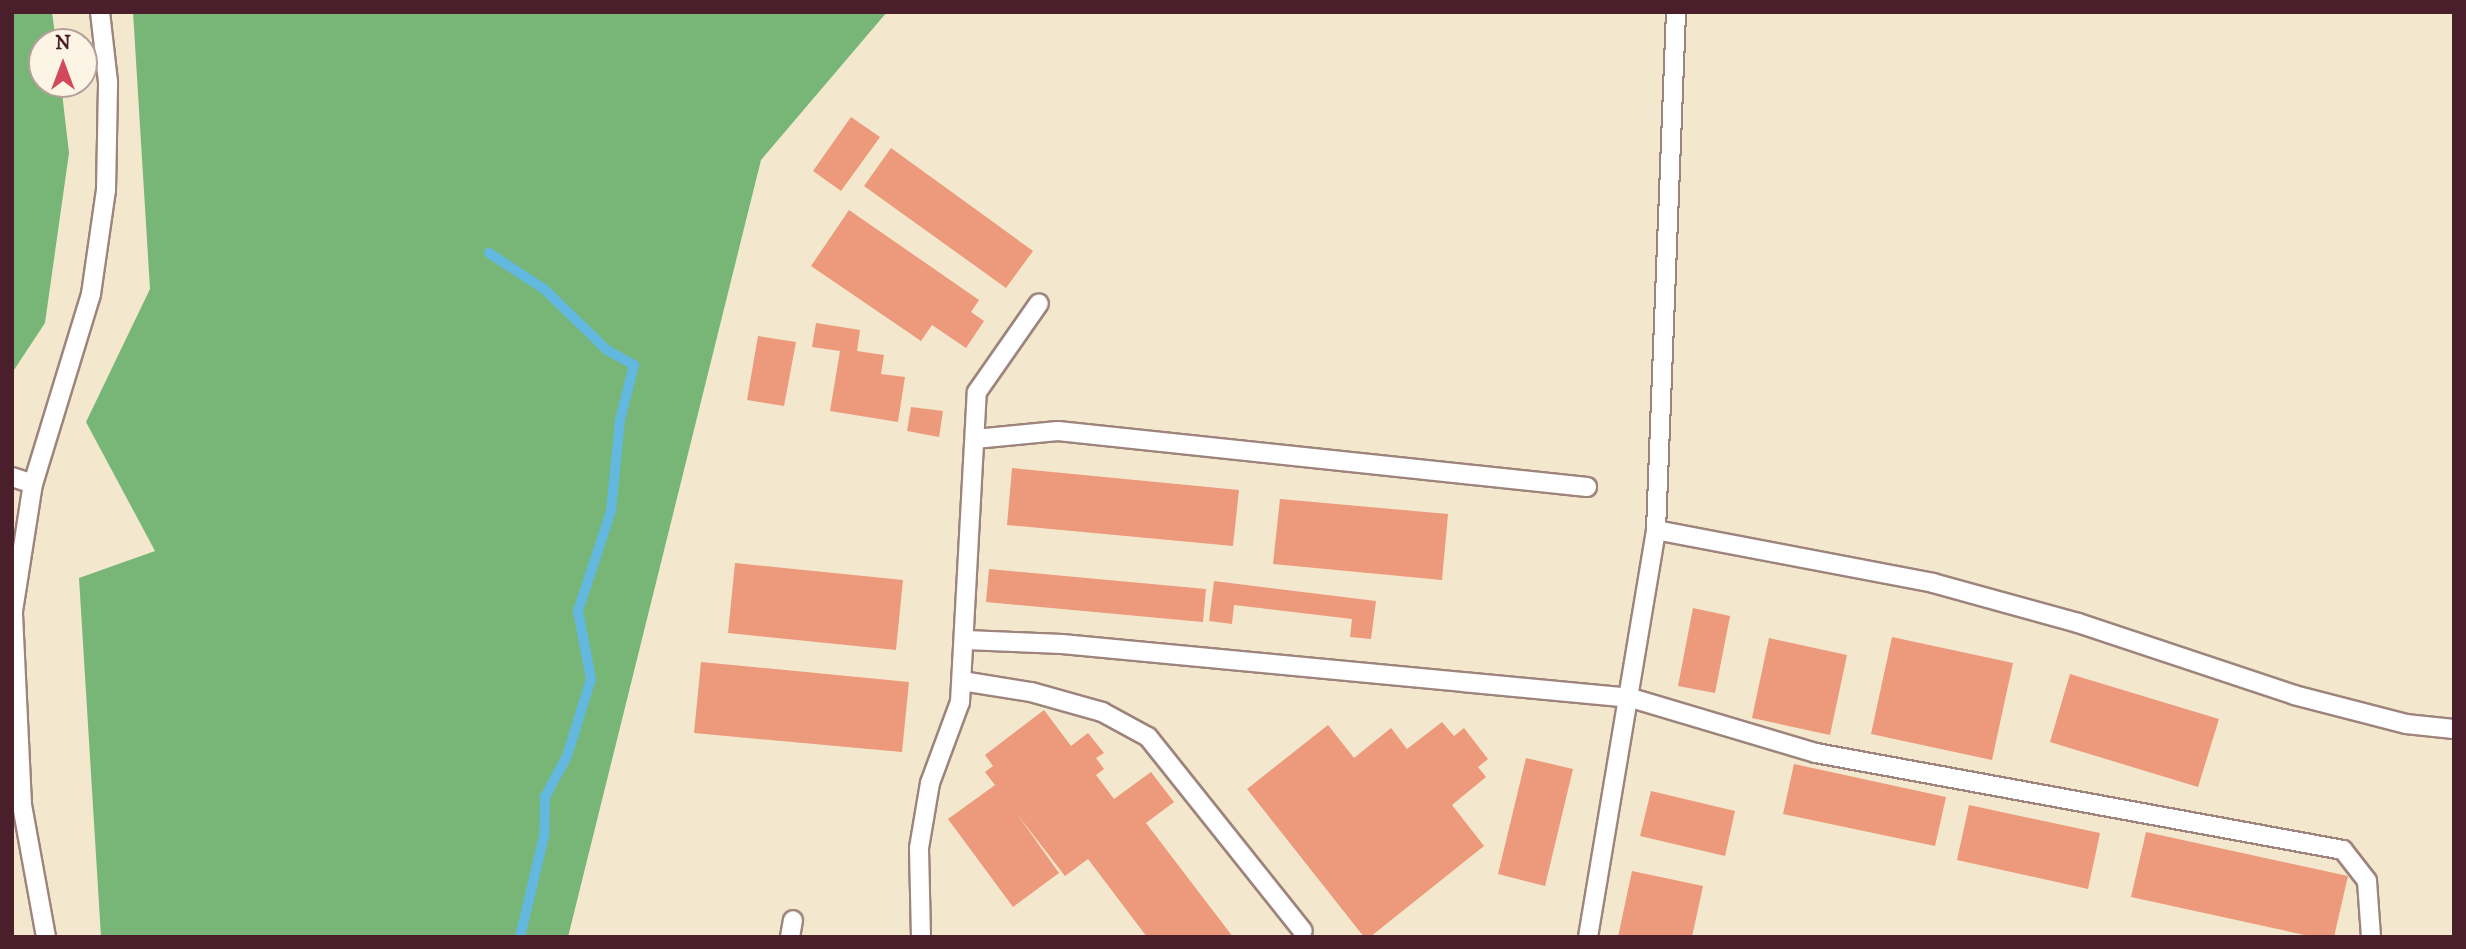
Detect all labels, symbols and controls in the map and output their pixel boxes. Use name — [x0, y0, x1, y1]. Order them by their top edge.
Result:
north arrow — [28, 28, 98, 98]
text: N — [55, 32, 71, 55]

